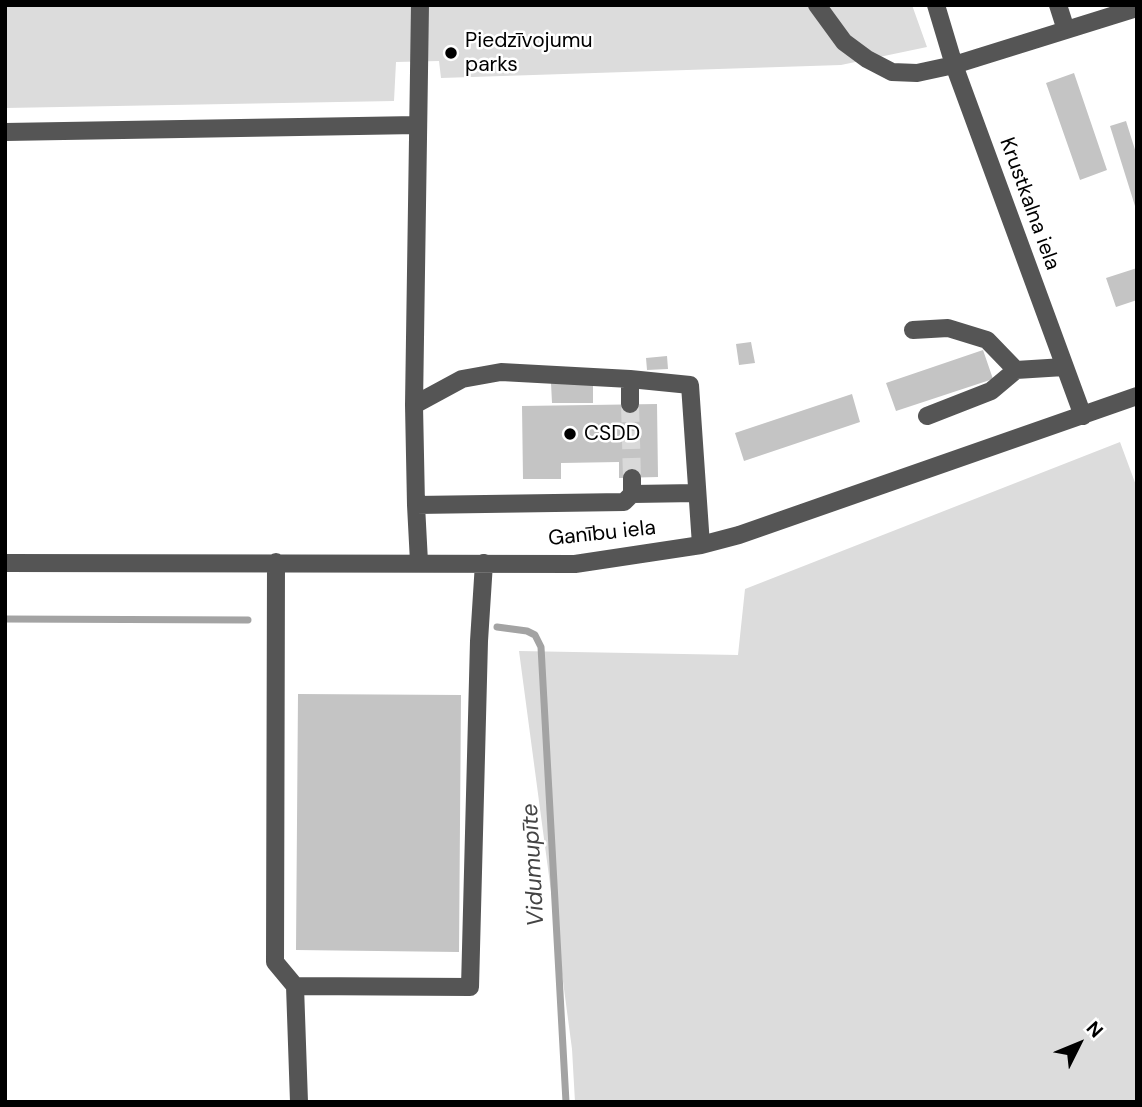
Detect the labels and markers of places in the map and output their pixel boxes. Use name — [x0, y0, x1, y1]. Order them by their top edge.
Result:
place label: Piedzīvojumu parks — [465, 28, 592, 78]
marker: Piedzīvojumu parks — [443, 45, 459, 61]
place label: CSDD — [584, 421, 640, 447]
marker: CSDD — [562, 426, 578, 442]

